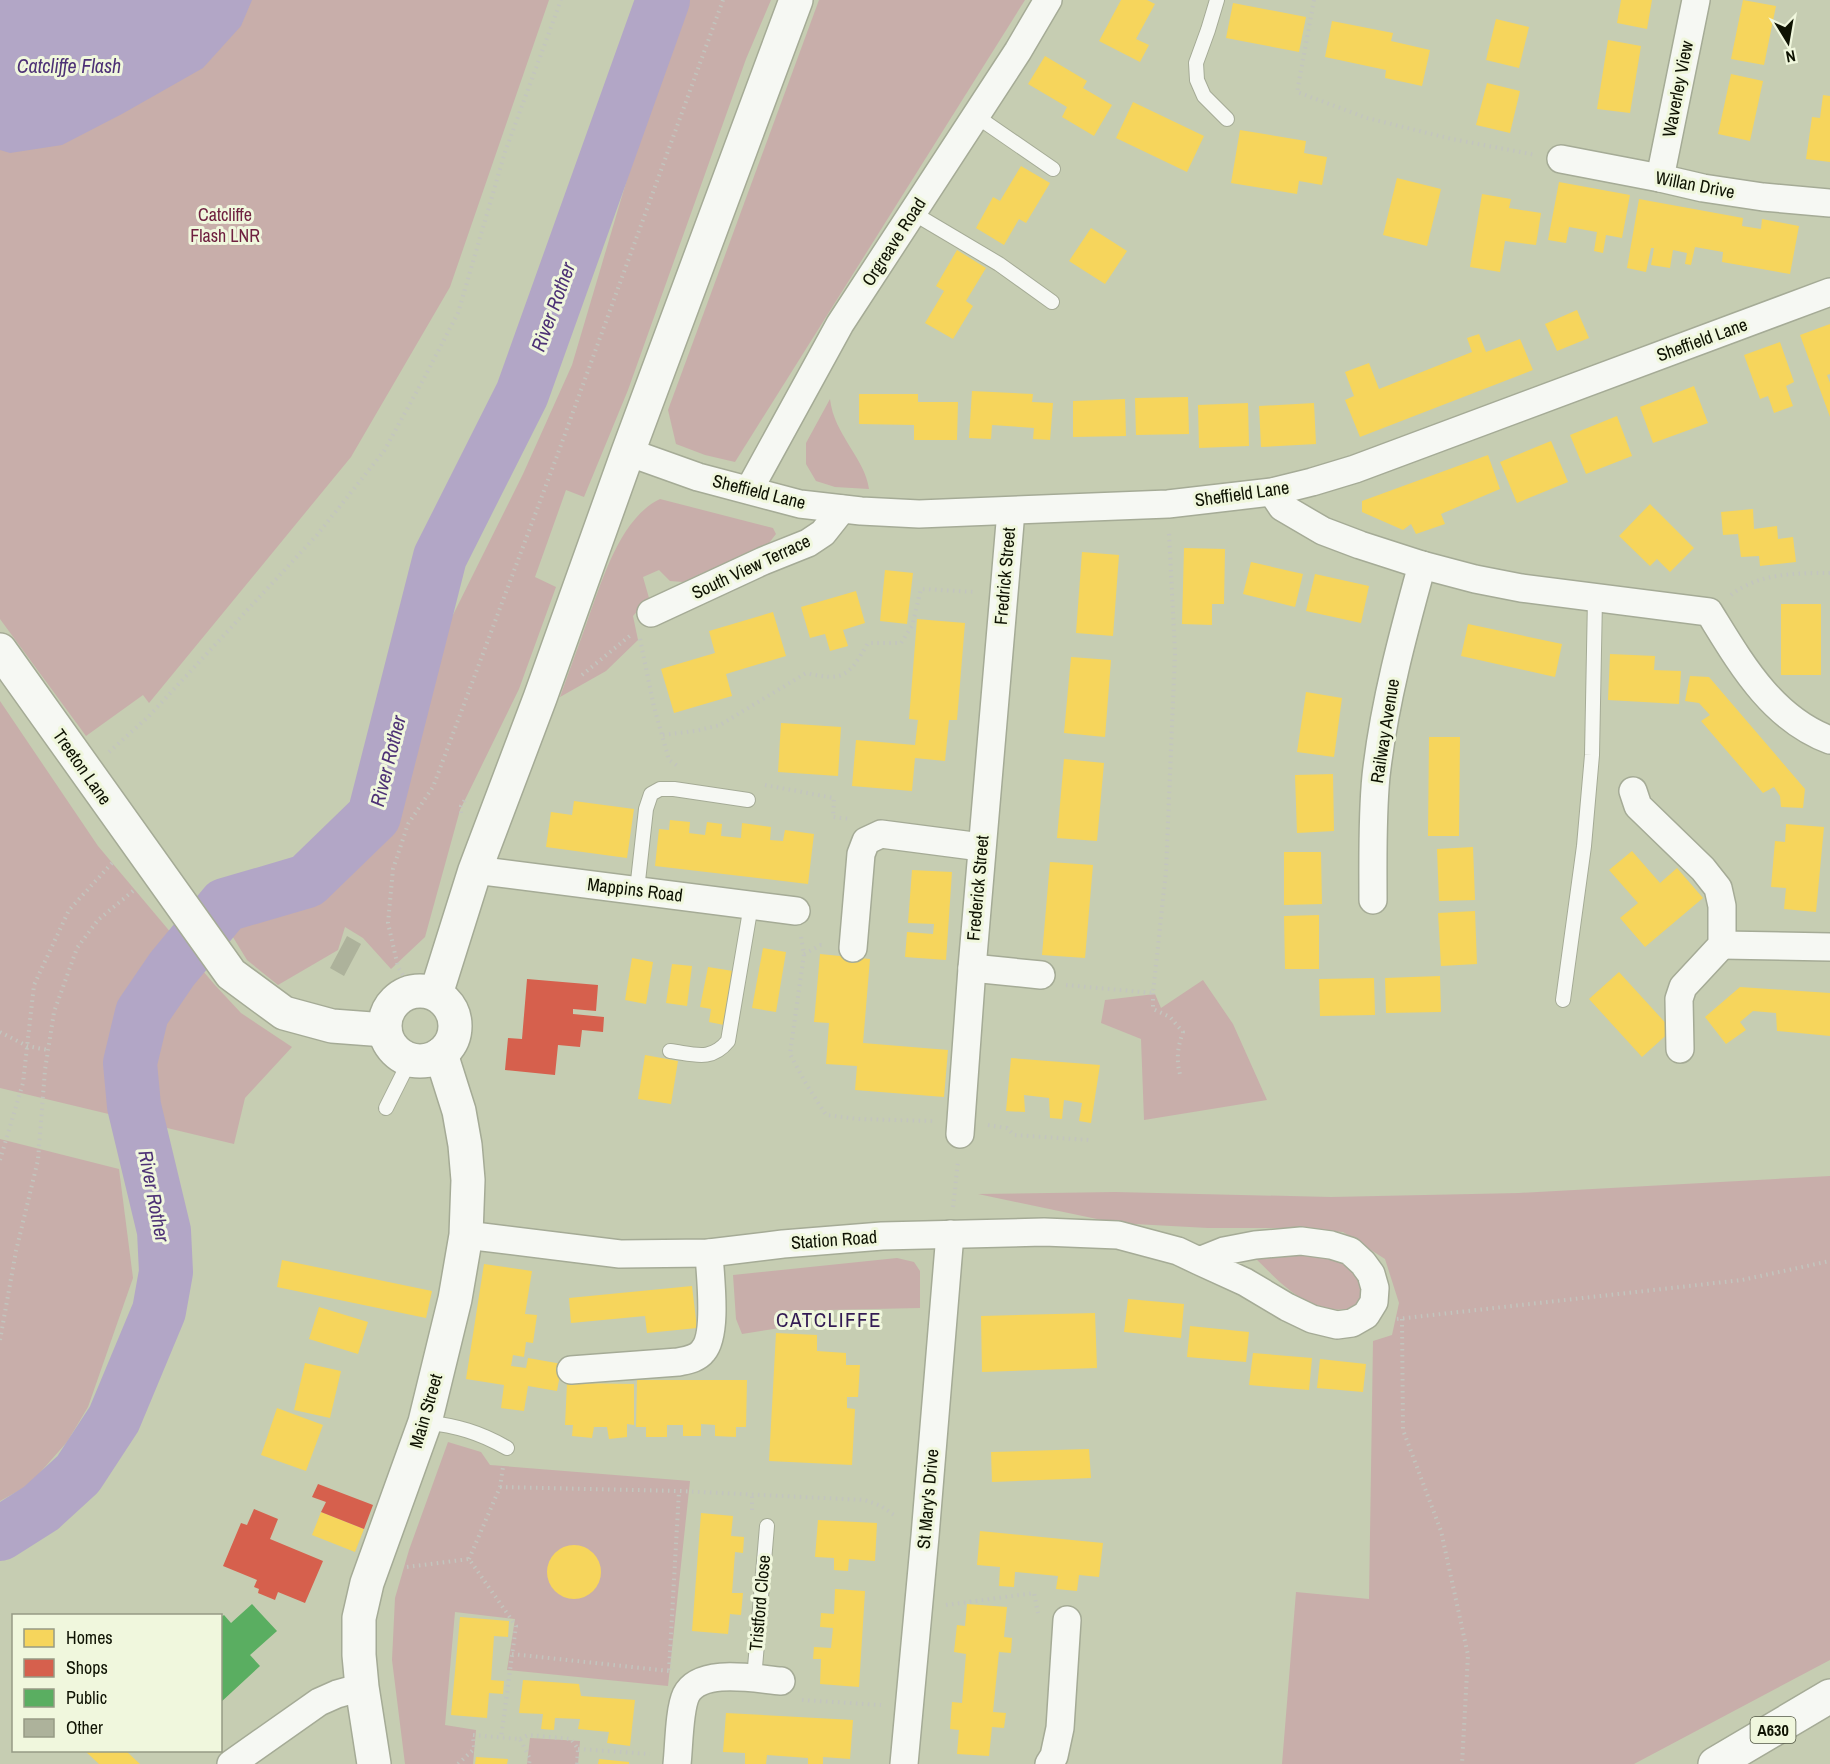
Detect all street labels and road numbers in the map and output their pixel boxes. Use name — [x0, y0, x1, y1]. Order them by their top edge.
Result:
street label: Waverley View — [1656, 38, 1699, 139]
street label: Willan Drive — [1653, 165, 1737, 204]
street label: Orgreave Road — [856, 193, 932, 291]
street label: Sheffield Lane — [1653, 312, 1751, 368]
street label: Sheffield Lane — [710, 468, 808, 515]
street label: Sheffield Lane — [1193, 475, 1291, 512]
street label: Fredrick Street — [988, 526, 1021, 626]
street label: South View Terrace — [687, 528, 814, 605]
street label: Railway Avenue — [1364, 677, 1405, 785]
street label: Treeton Lane — [47, 724, 118, 810]
street label: Frederick Street — [960, 834, 995, 942]
street label: Mappins Road — [586, 871, 684, 908]
street label: Station Road — [790, 1224, 878, 1255]
street label: Main Street — [403, 1371, 448, 1451]
street label: St Mary's Drive — [911, 1448, 944, 1550]
street label: Tristford Close — [743, 1554, 776, 1652]
road number: A630 — [1750, 1717, 1796, 1743]

